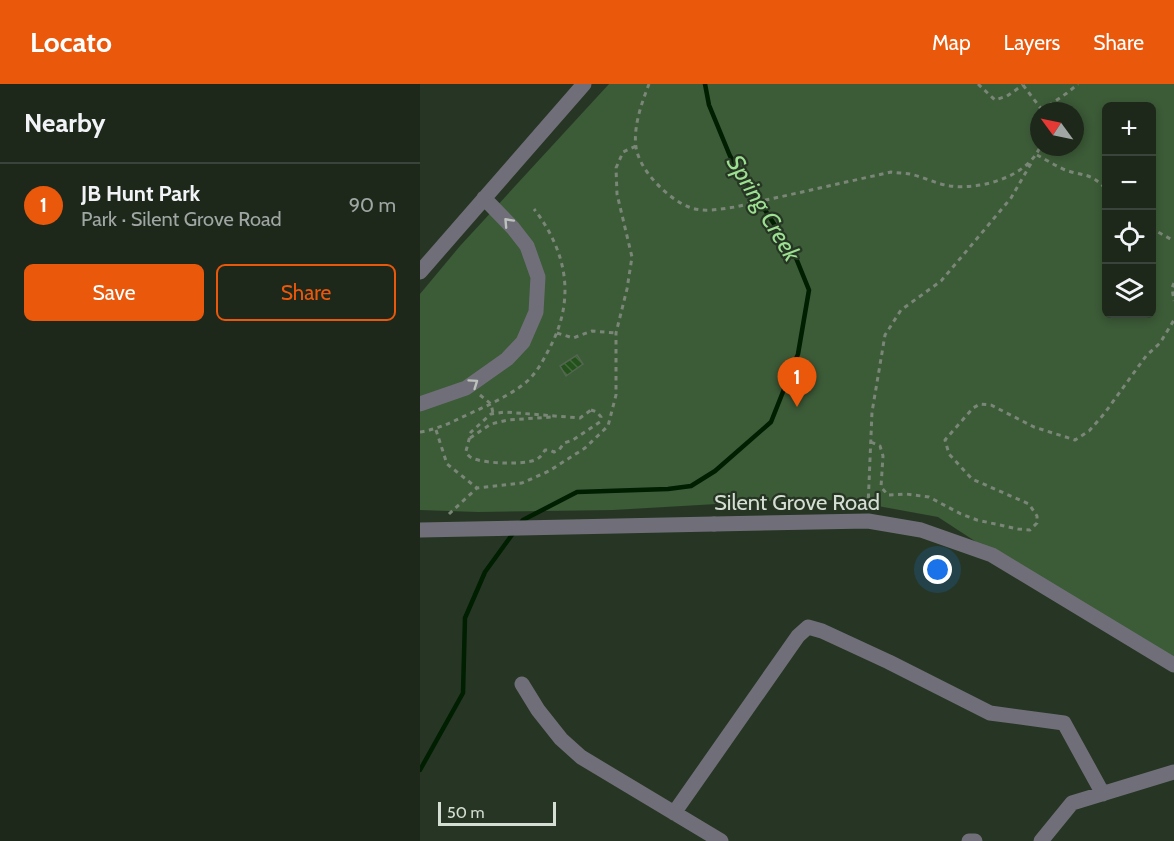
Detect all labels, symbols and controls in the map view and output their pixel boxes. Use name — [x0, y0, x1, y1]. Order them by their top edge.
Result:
text: Locato — [30, 25, 112, 59]
text: Map — [932, 30, 971, 55]
text: Layers — [1004, 30, 1060, 55]
text: Share — [1093, 30, 1144, 55]
north arrow — [1030, 102, 1084, 156]
map controls — [1102, 102, 1156, 318]
button: + — [1102, 102, 1156, 156]
text: Nearby — [24, 107, 105, 139]
water label: Spring Creek — [721, 149, 807, 267]
button: − — [1102, 156, 1156, 210]
text: JB Hunt Park — [81, 180, 200, 207]
text: 1 — [40, 193, 47, 217]
text: 90 m — [349, 193, 396, 217]
text: Park · Silent Grove Road — [81, 207, 282, 231]
button: locate — [1102, 210, 1156, 264]
one-way arrow — [504, 219, 515, 229]
button: Save — [24, 264, 204, 321]
button: Share — [216, 264, 396, 321]
button: layers — [1102, 264, 1156, 318]
pin: 1 — [778, 358, 817, 407]
one-way arrow — [467, 379, 478, 390]
street label: Silent Grove Road — [714, 489, 880, 516]
your location — [923, 555, 952, 584]
scale bar — [438, 799, 556, 826]
text: 50 m — [447, 803, 484, 822]

